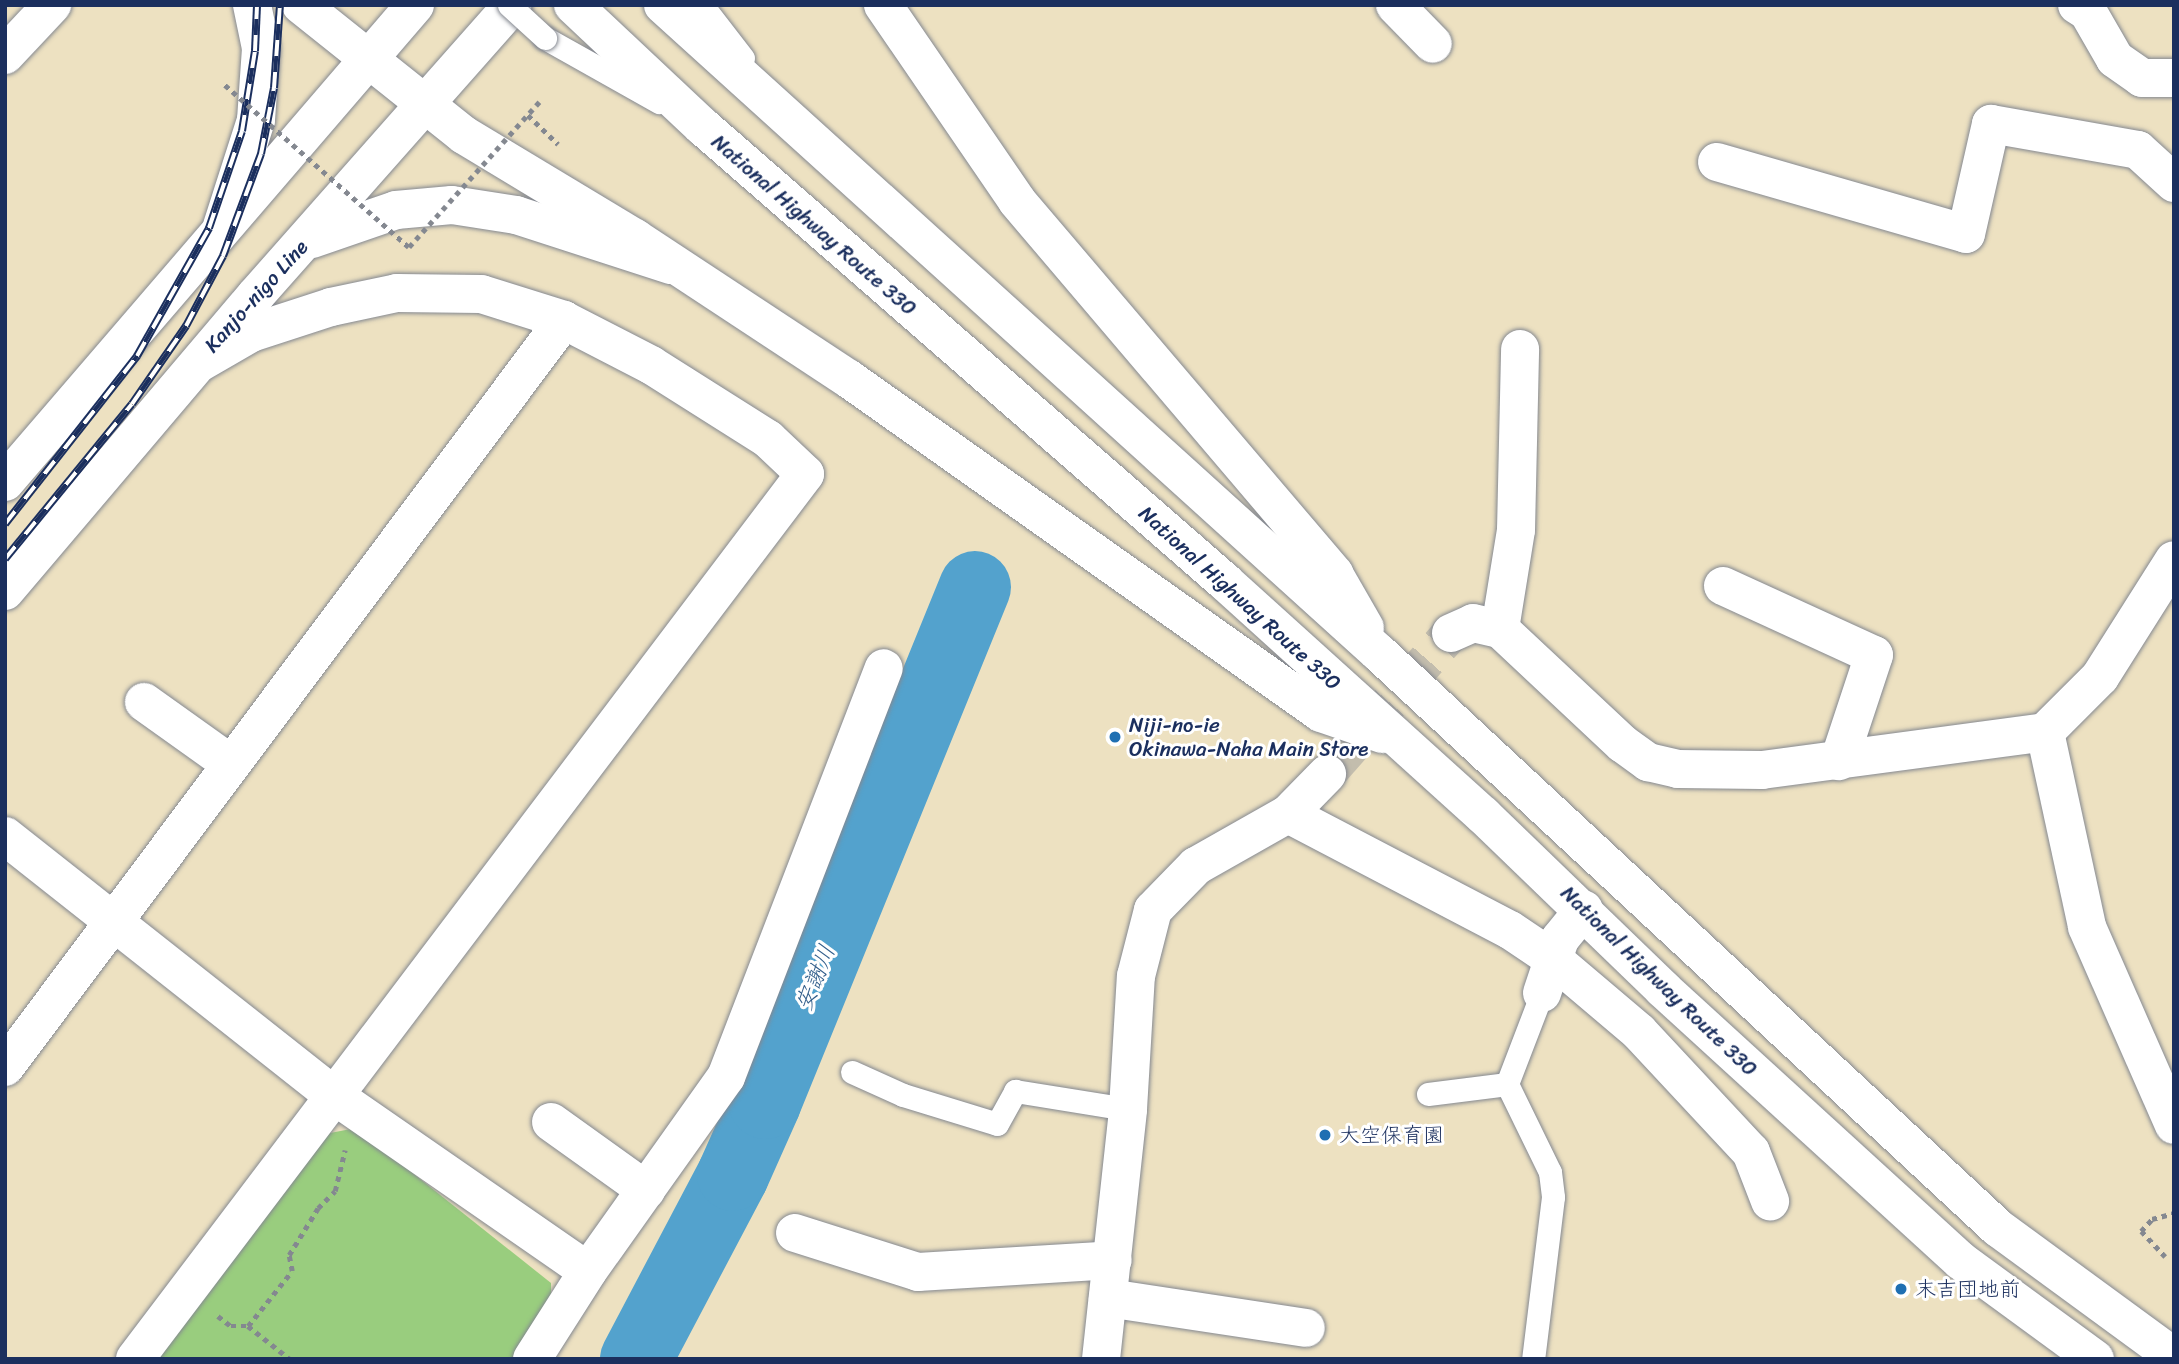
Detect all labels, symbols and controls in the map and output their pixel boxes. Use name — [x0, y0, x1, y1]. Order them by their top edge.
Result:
street label: National Highway Route 330 — [706, 129, 922, 321]
street label: Kanjo-nigo Line — [199, 234, 313, 358]
street label: National Highway Route 330 — [1134, 501, 1346, 695]
place label: Niji-no-ie Okinawa-Naha Main Store — [1129, 712, 1371, 762]
marker: Niji-no-ie Okinawa-Naha Main Store — [1107, 729, 1123, 745]
street label: National Highway Route 330 — [1556, 881, 1762, 1081]
water label: 安謝川 — [790, 941, 842, 1015]
place label: 大空保育園 — [1339, 1122, 1444, 1148]
marker: 大空保育園 — [1317, 1127, 1333, 1143]
place label: 末吉団地前 — [1915, 1276, 2020, 1302]
marker: 末吉団地前 — [1893, 1281, 1909, 1297]

